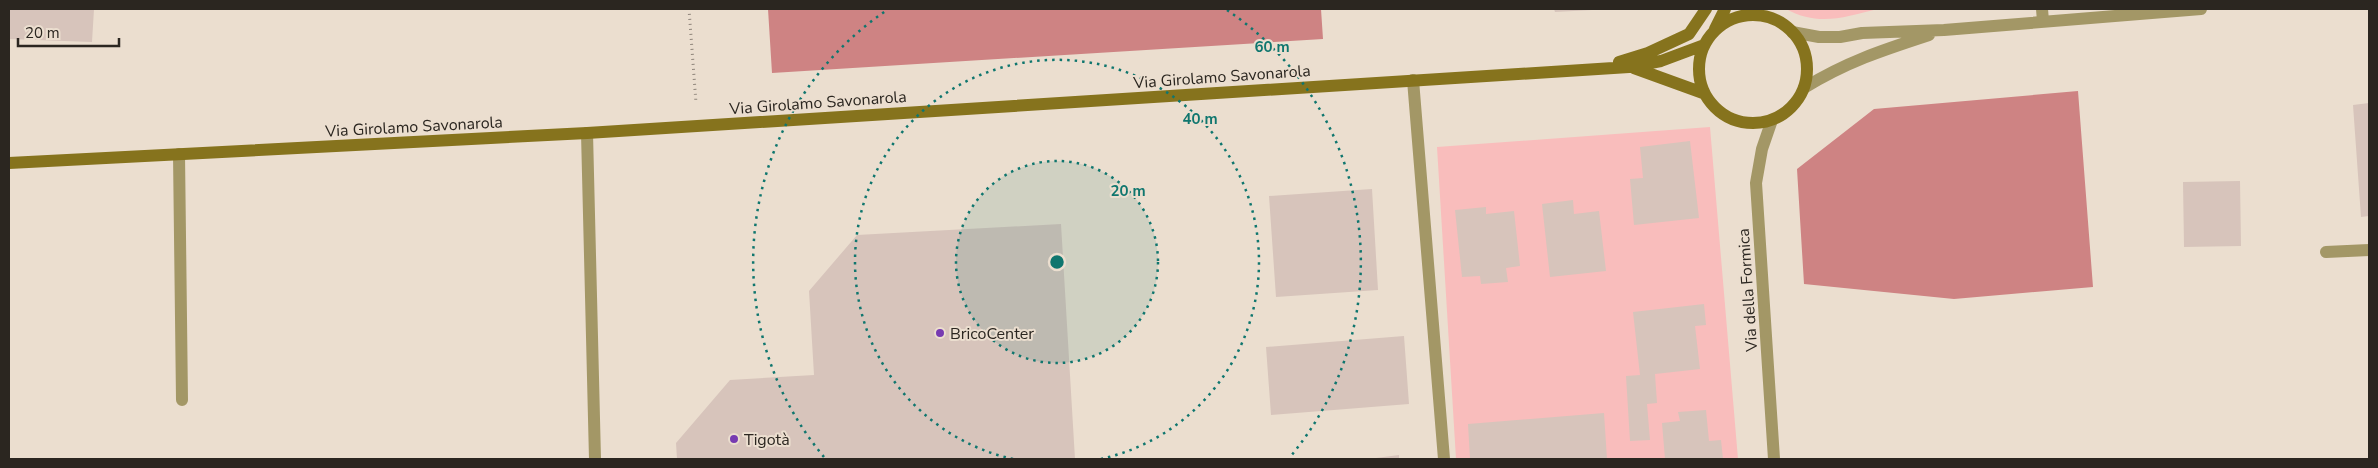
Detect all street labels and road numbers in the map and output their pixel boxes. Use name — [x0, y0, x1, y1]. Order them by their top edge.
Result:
street label: Via Girolamo Savonarola — [1132, 60, 1311, 94]
street label: Via Girolamo Savonarola — [728, 86, 907, 120]
street label: Via Girolamo Savonarola — [324, 111, 503, 143]
street label: Via della Formica — [1733, 228, 1763, 353]

